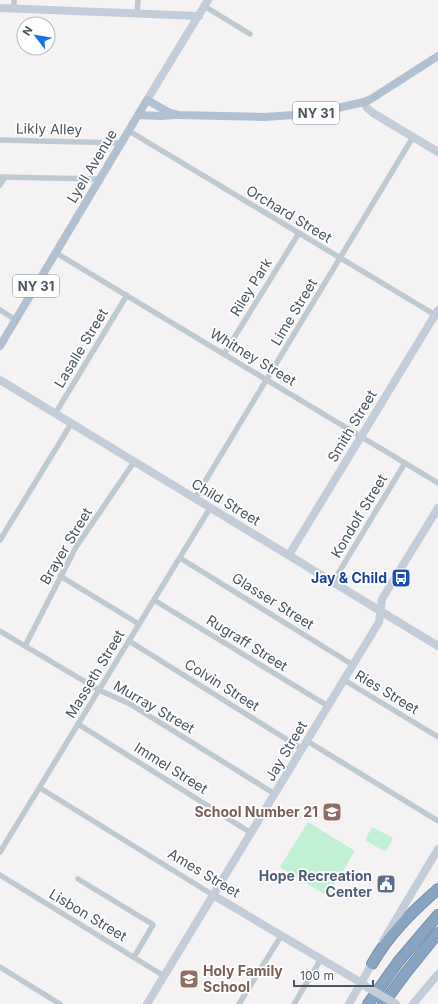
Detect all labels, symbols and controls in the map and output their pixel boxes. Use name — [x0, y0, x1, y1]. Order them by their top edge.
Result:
north arrow — [16, 16, 56, 56]
text: N — [19, 24, 36, 38]
road number: NY 31 — [293, 102, 339, 124]
street label: Likly Alley — [16, 119, 83, 138]
street label: Lyell Avenue — [63, 126, 120, 206]
street label: Orchard Street — [243, 181, 336, 246]
street label: Riley Park — [226, 254, 275, 319]
road number: NY 31 — [13, 275, 59, 297]
street label: Lime Street — [267, 275, 320, 348]
street label: Lasalle Street — [50, 305, 111, 390]
street label: Whitney Street — [207, 324, 300, 389]
street label: Smith Street — [323, 386, 380, 465]
street label: Kondolf Street — [327, 471, 390, 561]
street label: Child Street — [189, 474, 264, 529]
street label: Brayer Street — [36, 504, 95, 587]
bus stop icon: Jay & Child — [390, 567, 412, 589]
street label: Glasser Street — [229, 569, 318, 633]
place label: Jay & Child — [311, 569, 387, 586]
street label: Rugraff Street — [204, 611, 291, 674]
street label: Masseth Street — [62, 626, 128, 721]
street label: Colvin Street — [182, 655, 263, 715]
street label: Ries Street — [352, 666, 423, 717]
street label: Murray Street — [111, 677, 198, 737]
street label: Jay Street — [261, 717, 310, 784]
street label: Immel Street — [131, 738, 211, 797]
school or university icon: School Number 21 — [321, 801, 343, 823]
place label: School Number 21 — [194, 803, 318, 820]
street label: Ames Street — [165, 844, 244, 901]
place label: Hope Recreation Center — [259, 867, 372, 900]
public building icon: Hope Recreation Center — [375, 873, 397, 895]
street label: Lisbon Street — [46, 885, 130, 945]
place label: Holy Family School — [203, 962, 283, 995]
scale bar — [294, 962, 373, 988]
school or university icon: Holy Family School — [178, 968, 200, 990]
text: 100 m — [300, 968, 334, 983]

